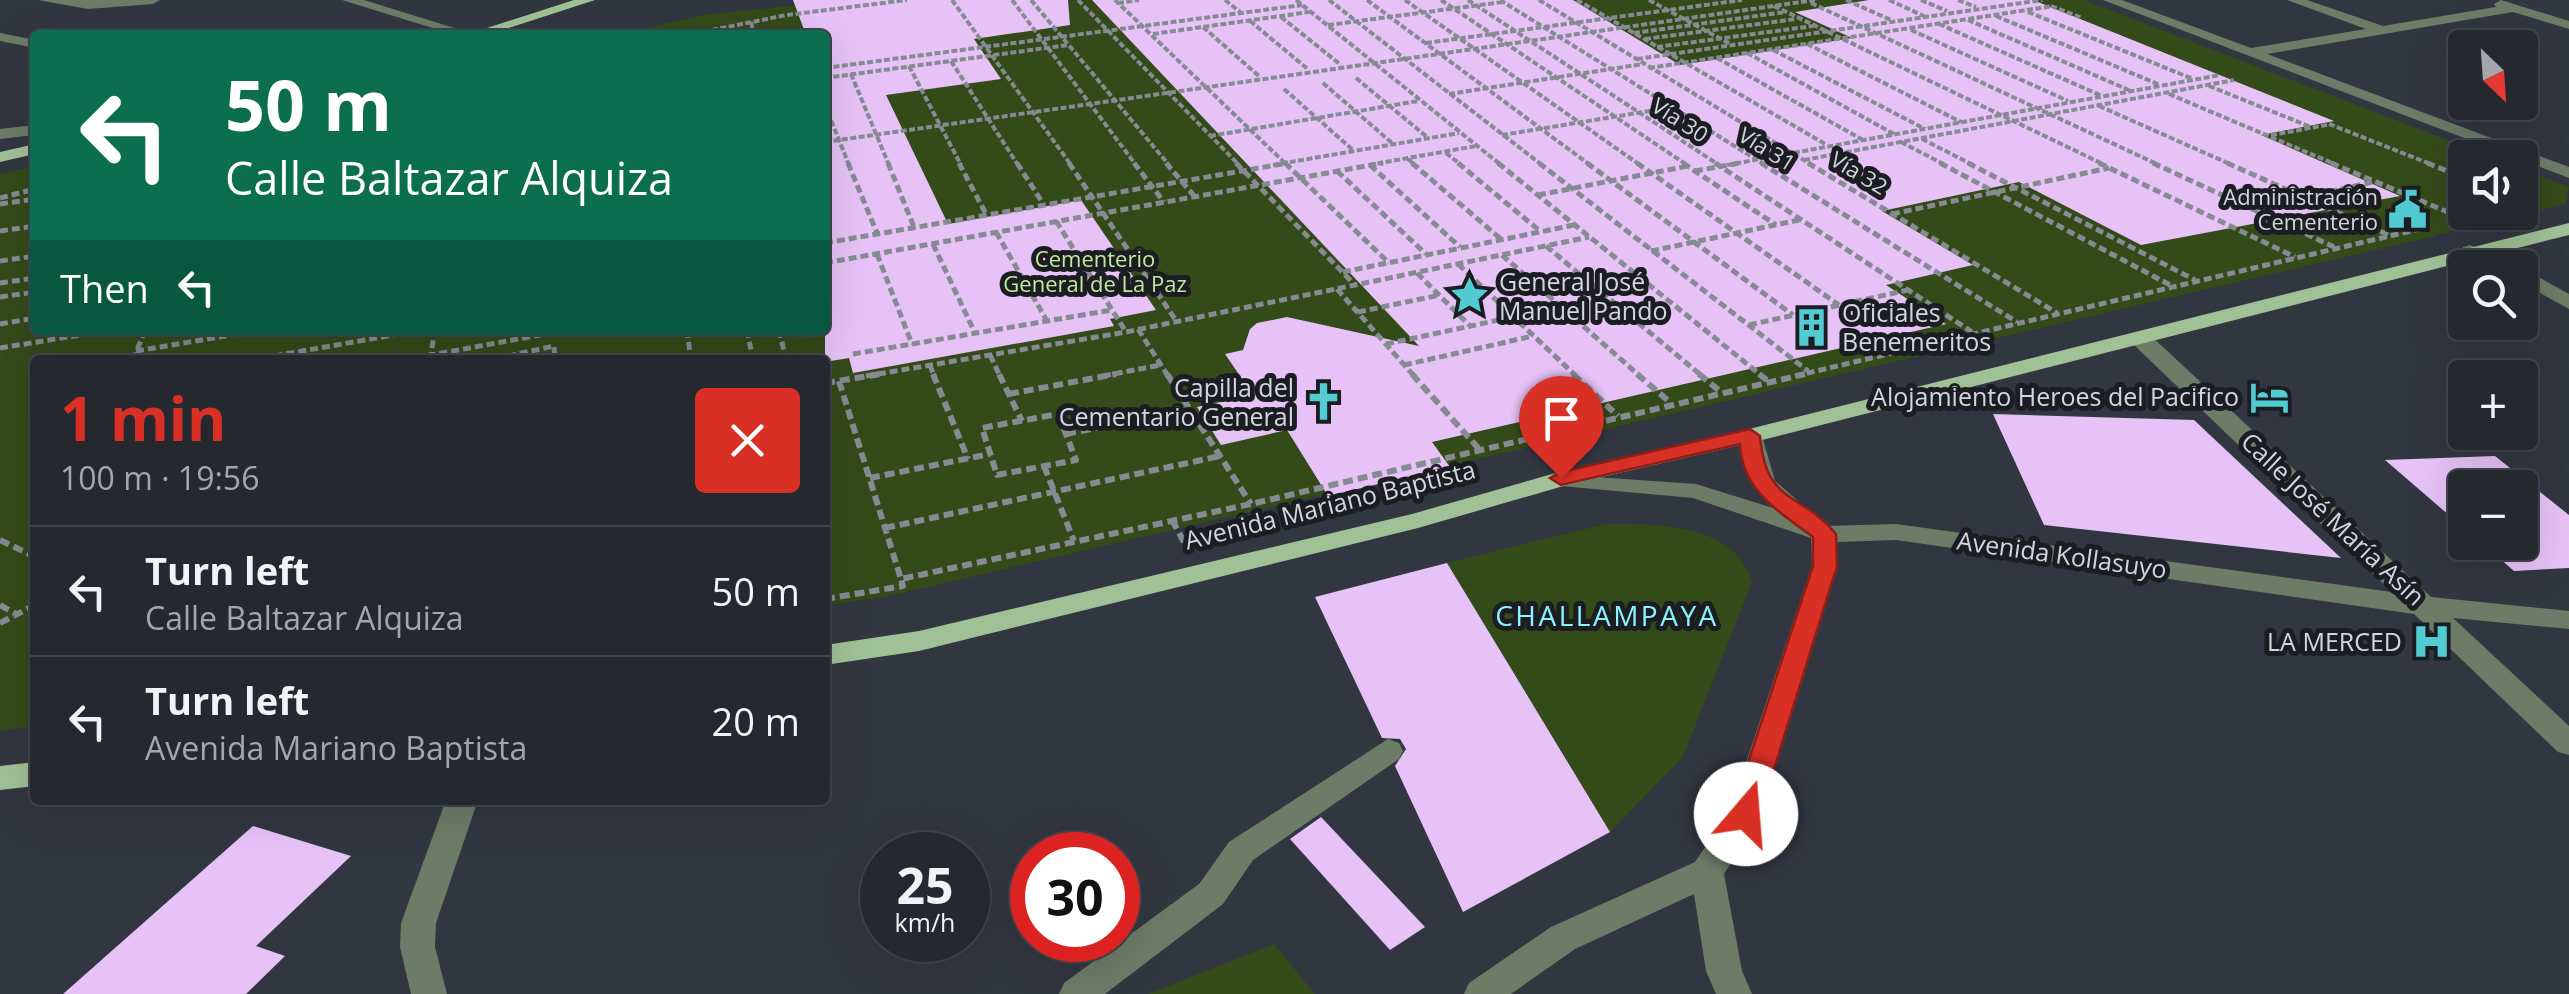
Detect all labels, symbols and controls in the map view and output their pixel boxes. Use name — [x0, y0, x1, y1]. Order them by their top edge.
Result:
north arrow — [2448, 30, 2538, 120]
map controls — [2448, 30, 2538, 560]
text: 50 m — [225, 56, 392, 152]
icon: left — [60, 70, 190, 200]
street label: Vía 30 — [1646, 90, 1715, 149]
street label: Vía 31 — [1733, 119, 1802, 177]
button: sound — [2448, 140, 2538, 230]
street label: Vía 32 — [1825, 143, 1894, 201]
text: Calle Baltazar Alquiza — [225, 147, 673, 208]
place label: Administración Cementerio — [2223, 181, 2378, 236]
public building icon: Administración Cementerio — [2387, 189, 2429, 231]
park label: Cementerio General de La Paz — [1003, 243, 1187, 298]
button: search — [2448, 250, 2538, 340]
icon: left — [169, 260, 224, 315]
text: Then — [60, 262, 149, 314]
place label: General José Manuel Pando — [1499, 264, 1667, 327]
place icon: General José Manuel Pando — [1448, 275, 1490, 317]
place label: Oficiales Benemeritos — [1842, 295, 1991, 358]
building icon: Oficiales Benemeritos — [1791, 306, 1833, 348]
button: + — [2448, 360, 2538, 450]
place label: Capilla del Cementario General — [1059, 370, 1294, 433]
pin — [1519, 376, 1604, 479]
hotel icon: Alojamiento Heroes del Pacifico — [2248, 376, 2290, 418]
text: 1 min — [60, 377, 227, 459]
place label: Alojamiento Heroes del Pacifico — [1871, 379, 2239, 413]
church icon: Capilla del Cementario General — [1303, 381, 1345, 423]
button: close — [695, 388, 800, 493]
icon: arrive — [1534, 391, 1589, 446]
street label: Calle José María Asín — [2234, 424, 2433, 612]
street label: Avenida Mariano Baptista — [1181, 451, 1479, 557]
text: 100 m · 19:56 — [60, 456, 259, 499]
button: − — [2448, 470, 2538, 560]
street label: Avenida Kollasuyo — [1955, 522, 2169, 586]
text: Turn left — [145, 544, 309, 596]
icon: left — [60, 564, 115, 619]
text: 50 m — [711, 565, 800, 617]
text: Calle Baltazar Alquiza — [145, 596, 464, 639]
district label: CHALLAMPAYA — [1495, 596, 1719, 634]
hospital icon: LA MERCED — [2411, 621, 2453, 663]
place label: LA MERCED — [2267, 624, 2402, 658]
text: Turn left — [145, 674, 309, 726]
icon: left — [60, 694, 115, 749]
text: 20 m — [711, 695, 800, 747]
text: Avenida Mariano Baptista — [145, 726, 527, 769]
position arrow — [1694, 762, 1798, 866]
speed limit sign: 30 — [1010, 832, 1140, 962]
text: 25 — [896, 851, 954, 919]
text: km/h — [895, 905, 955, 939]

